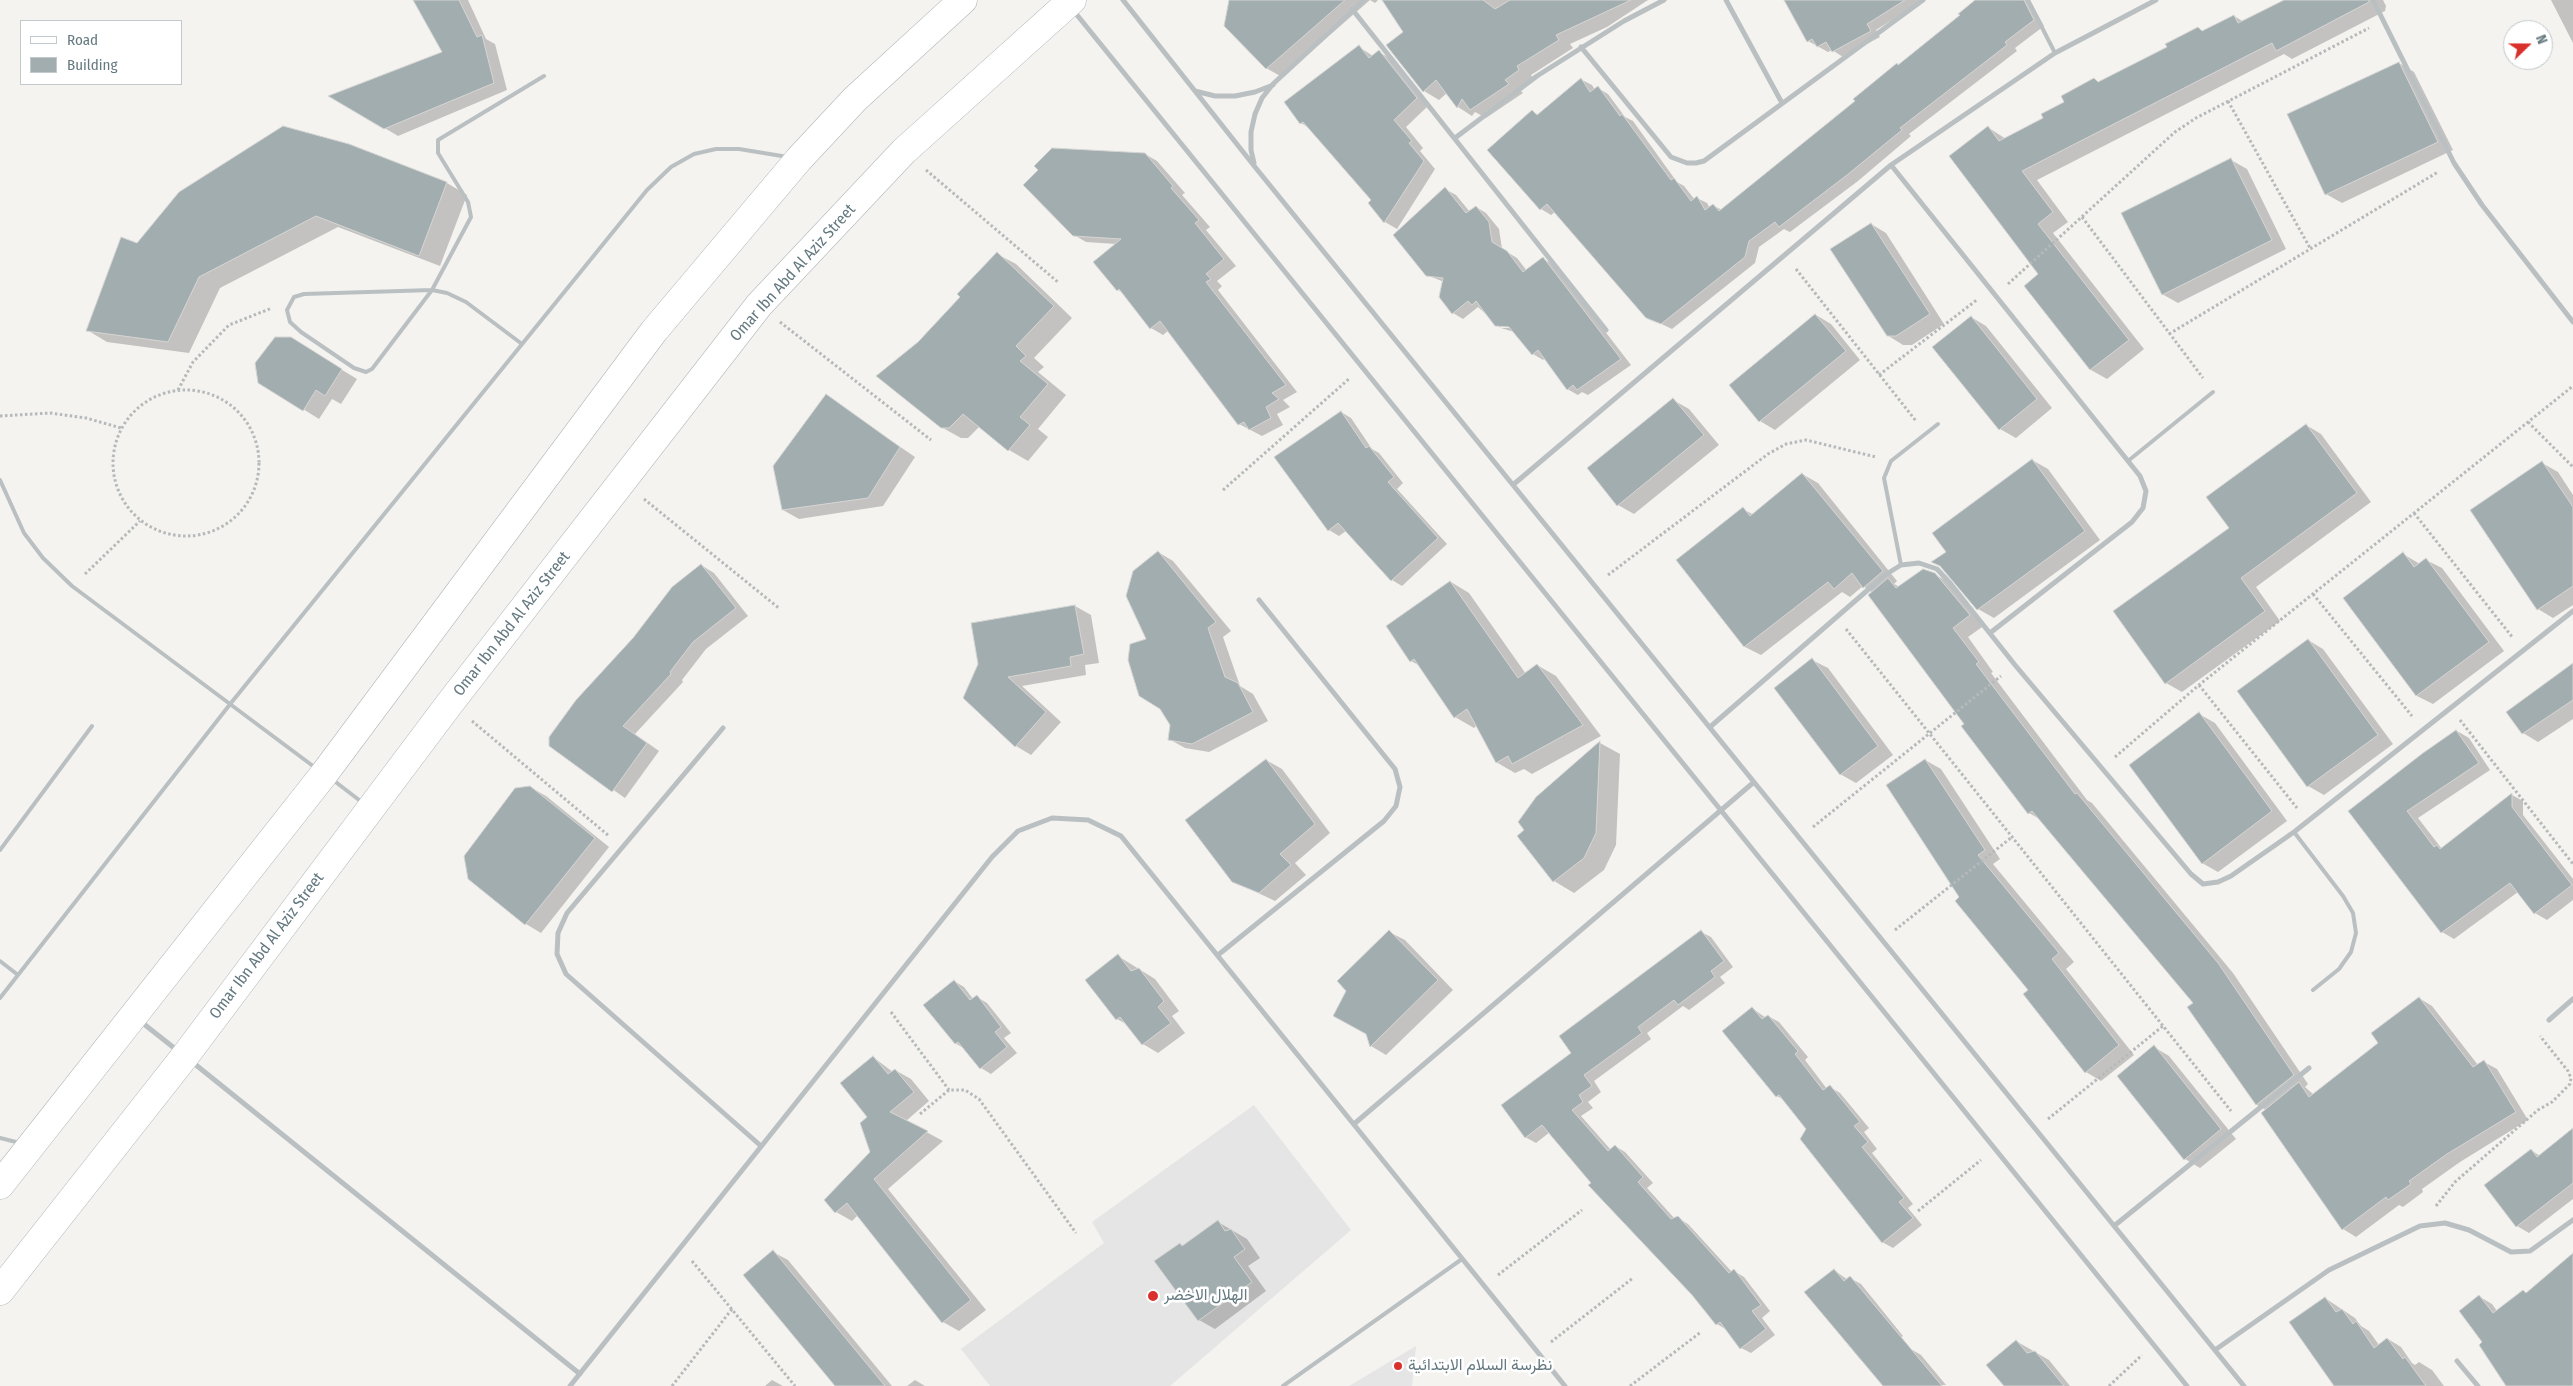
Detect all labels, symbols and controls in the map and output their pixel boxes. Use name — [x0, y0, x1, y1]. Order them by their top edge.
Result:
legend — [20, 20, 182, 85]
north arrow — [2503, 20, 2553, 70]
text: Road — [67, 31, 98, 49]
text: N — [2532, 32, 2551, 47]
text: Building — [67, 56, 118, 74]
street label: Omar Ibn Abd Al Aziz Street — [726, 200, 860, 346]
street label: Omar Ibn Abd Al Aziz Street — [450, 548, 574, 700]
street label: Omar Ibn Abd Al Aziz Street — [206, 869, 328, 1023]
place label: الهلال الاخضر — [1164, 1286, 1247, 1306]
marker: الهلال الاخضر — [1146, 1289, 1160, 1303]
place label: نظرسة السلام الابتدائية — [1408, 1356, 1552, 1376]
marker: نظرسة السلام الابتدائية — [1392, 1360, 1404, 1372]

